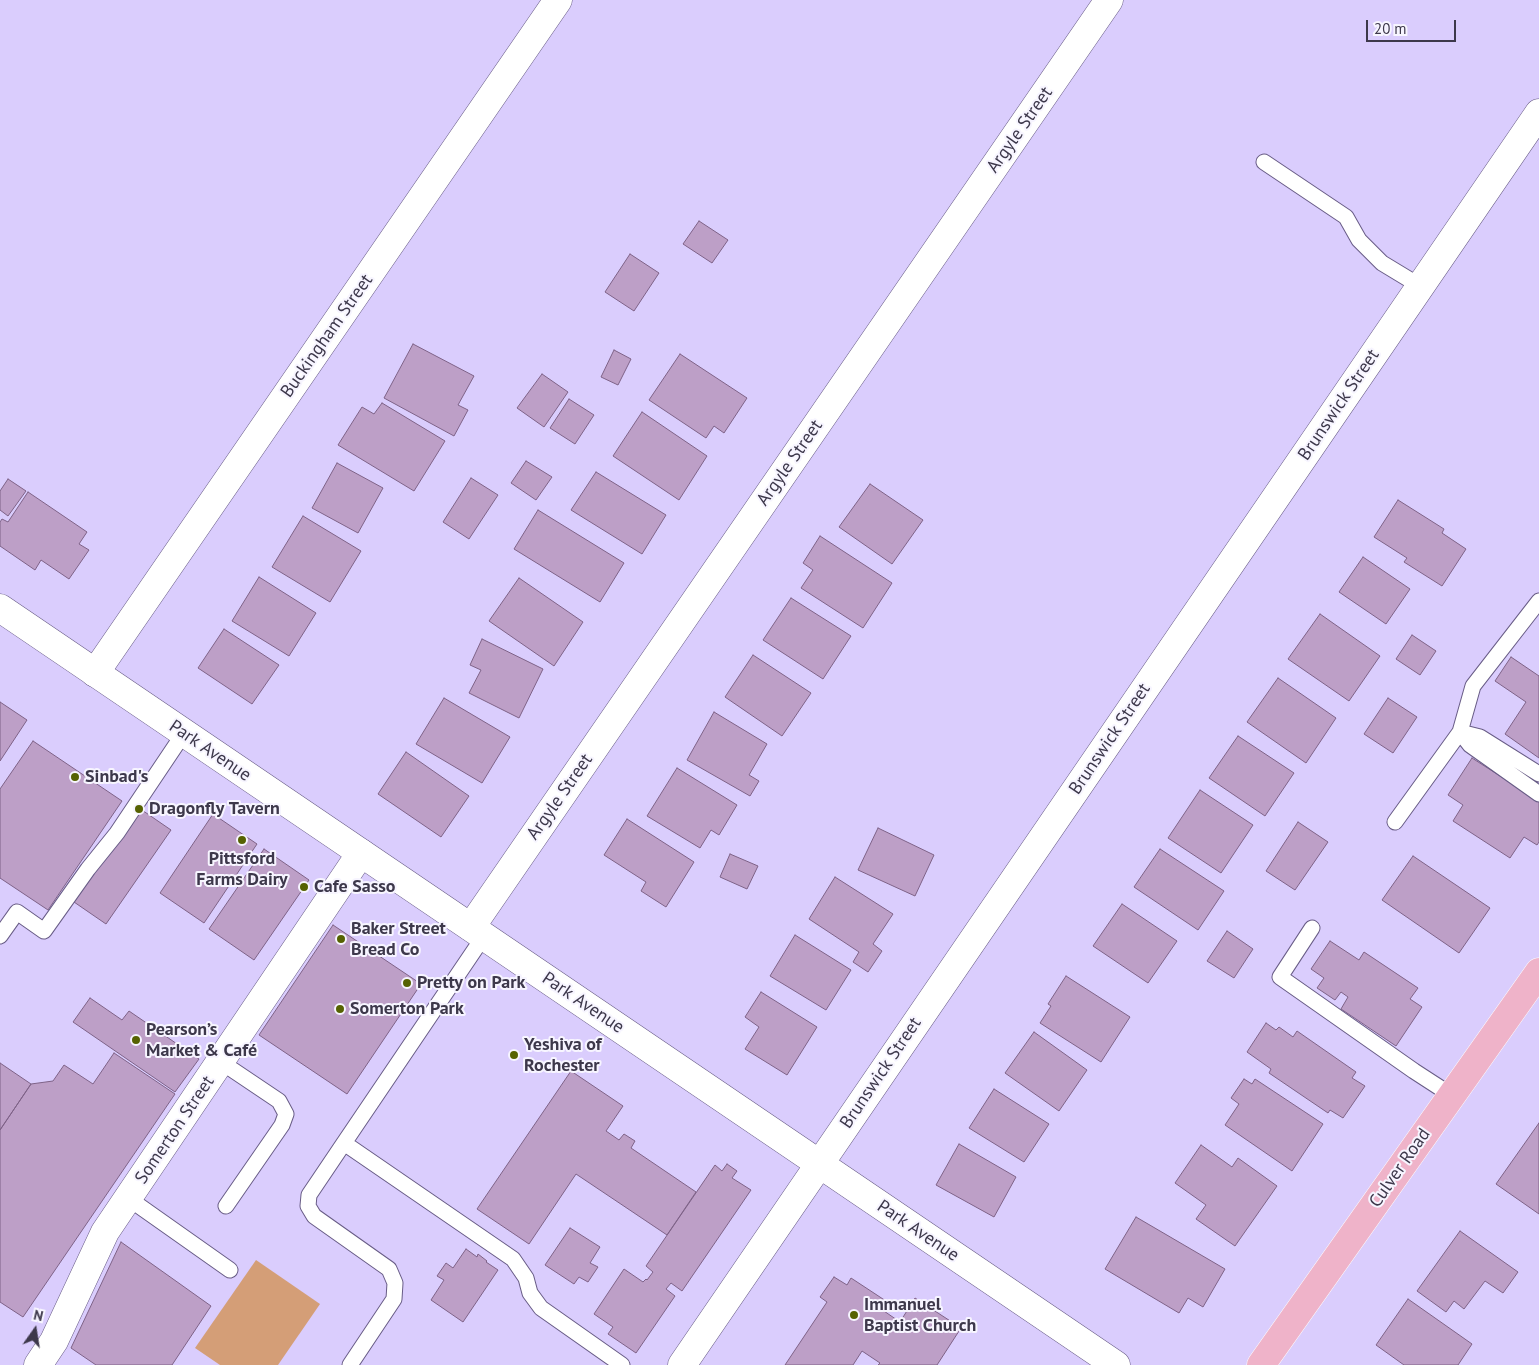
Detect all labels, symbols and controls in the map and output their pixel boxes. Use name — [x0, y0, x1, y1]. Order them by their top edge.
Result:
scale bar — [1369, 10, 1459, 42]
text: 20 m — [1374, 19, 1407, 38]
street label: Argyle Street — [983, 83, 1057, 177]
street label: Buckingham Street — [276, 270, 378, 402]
street label: Brunswick Street — [1294, 345, 1384, 465]
street label: Argyle Street — [753, 416, 827, 510]
street label: Brunswick Street — [1065, 679, 1155, 799]
street label: Park Avenue — [165, 716, 255, 786]
street label: Argyle Street — [523, 750, 597, 844]
place label: Sinbad's — [85, 766, 148, 788]
marker: Sinbad's — [69, 771, 81, 783]
place label: Dragonfly Tavern — [149, 798, 280, 820]
marker: Dragonfly Tavern — [133, 803, 145, 815]
marker: Pittsford Farms Dairy — [236, 834, 248, 846]
place label: Pittsford Farms Dairy — [196, 848, 288, 891]
place label: Cafe Sasso — [314, 876, 396, 898]
marker: Cafe Sasso — [298, 881, 310, 893]
place label: Baker Street Bread Co — [351, 918, 446, 961]
marker: Baker Street Bread Co — [335, 933, 347, 945]
street label: Park Avenue — [538, 968, 628, 1038]
place label: Pretty on Park — [417, 972, 525, 994]
marker: Pretty on Park — [401, 977, 413, 989]
place label: Somerton Park — [350, 998, 464, 1020]
marker: Somerton Park — [334, 1003, 346, 1015]
street label: Brunswick Street — [836, 1013, 926, 1133]
place label: Pearson’s Market & Café — [146, 1019, 257, 1062]
marker: Pearson’s Market & Café — [130, 1034, 142, 1046]
place label: Yeshiva of Rochester — [524, 1034, 601, 1076]
marker: Yeshiva of Rochester — [508, 1049, 520, 1061]
street label: Somerton Street — [131, 1072, 219, 1188]
street label: Culver Road — [1365, 1124, 1435, 1212]
street label: Park Avenue — [873, 1196, 963, 1266]
place label: Immanuel Baptist Church — [864, 1294, 976, 1336]
north arrow — [10, 1305, 60, 1355]
text: N — [32, 1306, 45, 1325]
marker: Immanuel Baptist Church — [848, 1309, 860, 1321]

